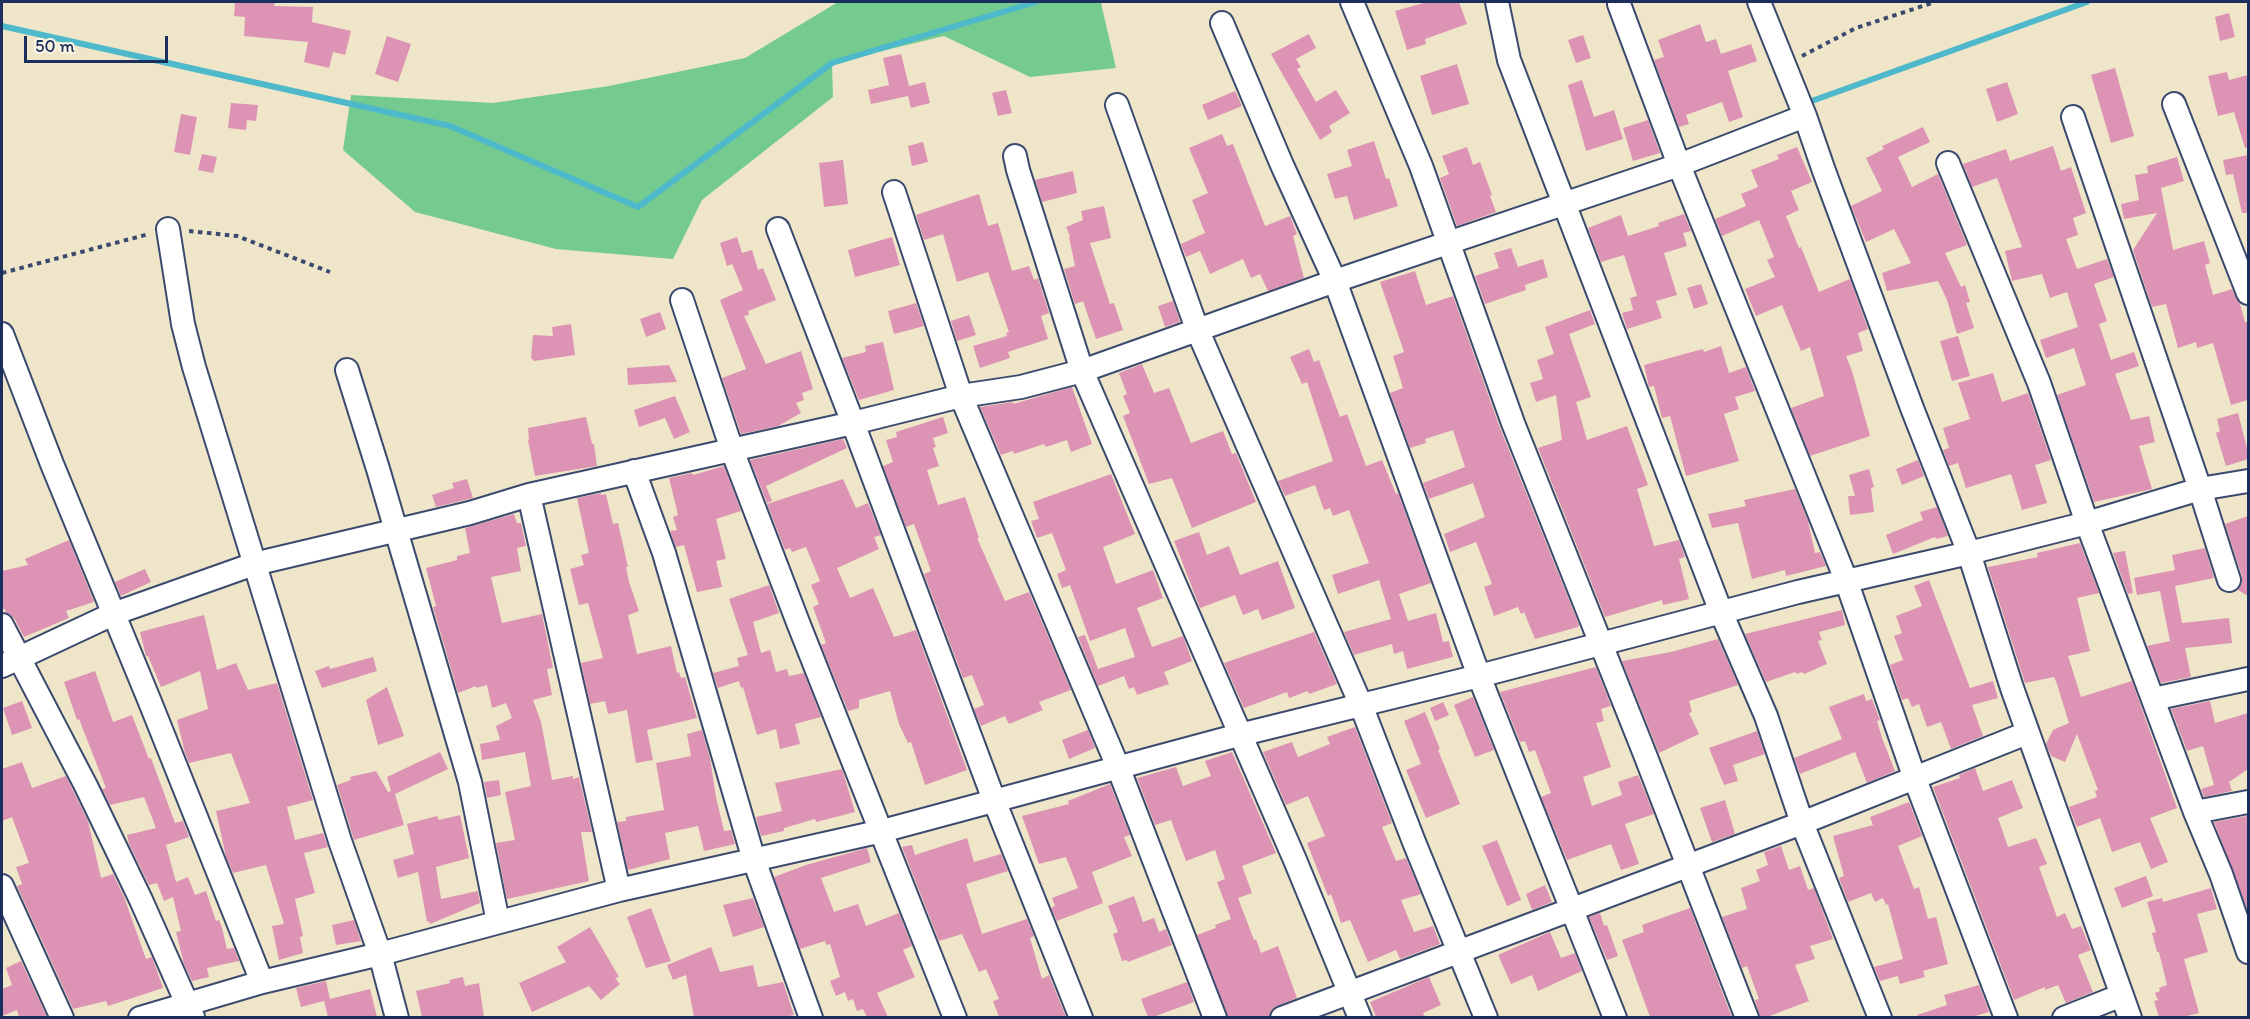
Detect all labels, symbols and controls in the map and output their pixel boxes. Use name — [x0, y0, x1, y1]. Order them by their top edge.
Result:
scale bar — [27, 24, 171, 62]
text: 50 m — [35, 35, 75, 57]

